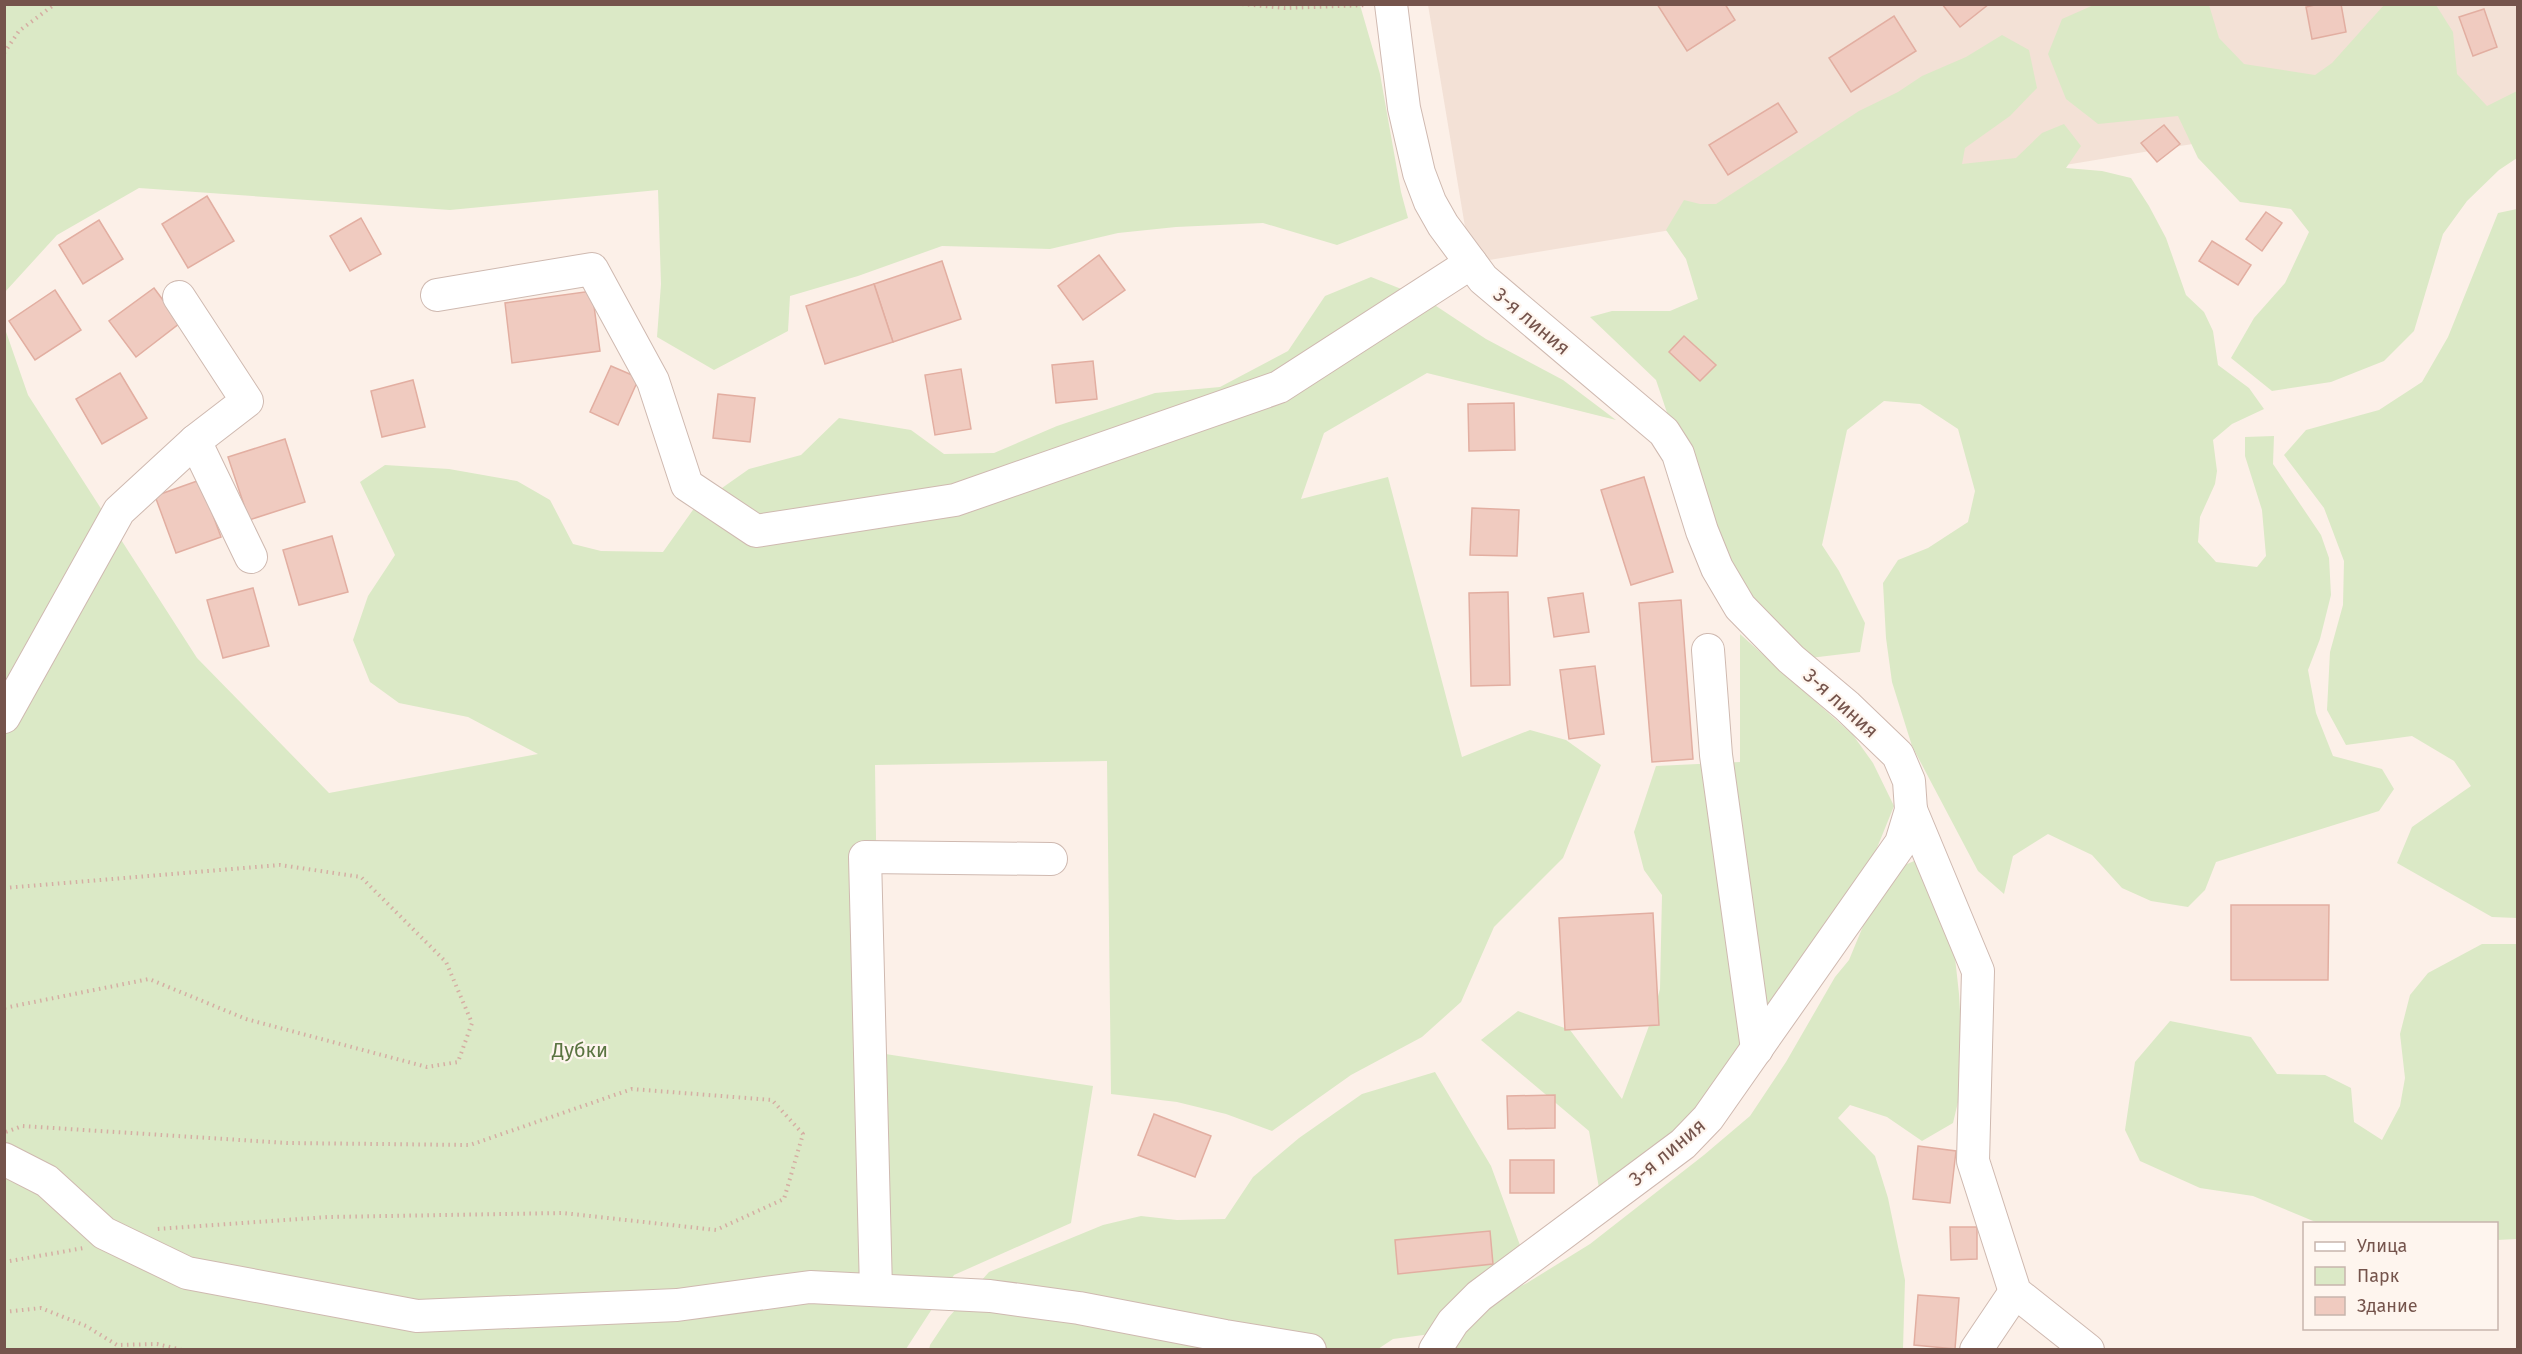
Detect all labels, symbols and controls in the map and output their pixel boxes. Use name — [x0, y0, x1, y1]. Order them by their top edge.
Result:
street label: 3-я линия — [1489, 282, 1575, 360]
street label: 3-я линия — [1799, 663, 1883, 743]
park label: Дубки — [551, 1038, 608, 1062]
street label: 3-я линия — [1624, 1113, 1710, 1191]
legend — [2303, 1222, 2498, 1330]
text: Улица — [2357, 1235, 2407, 1257]
text: Парк — [2357, 1265, 2400, 1287]
text: Здание — [2357, 1295, 2418, 1317]

